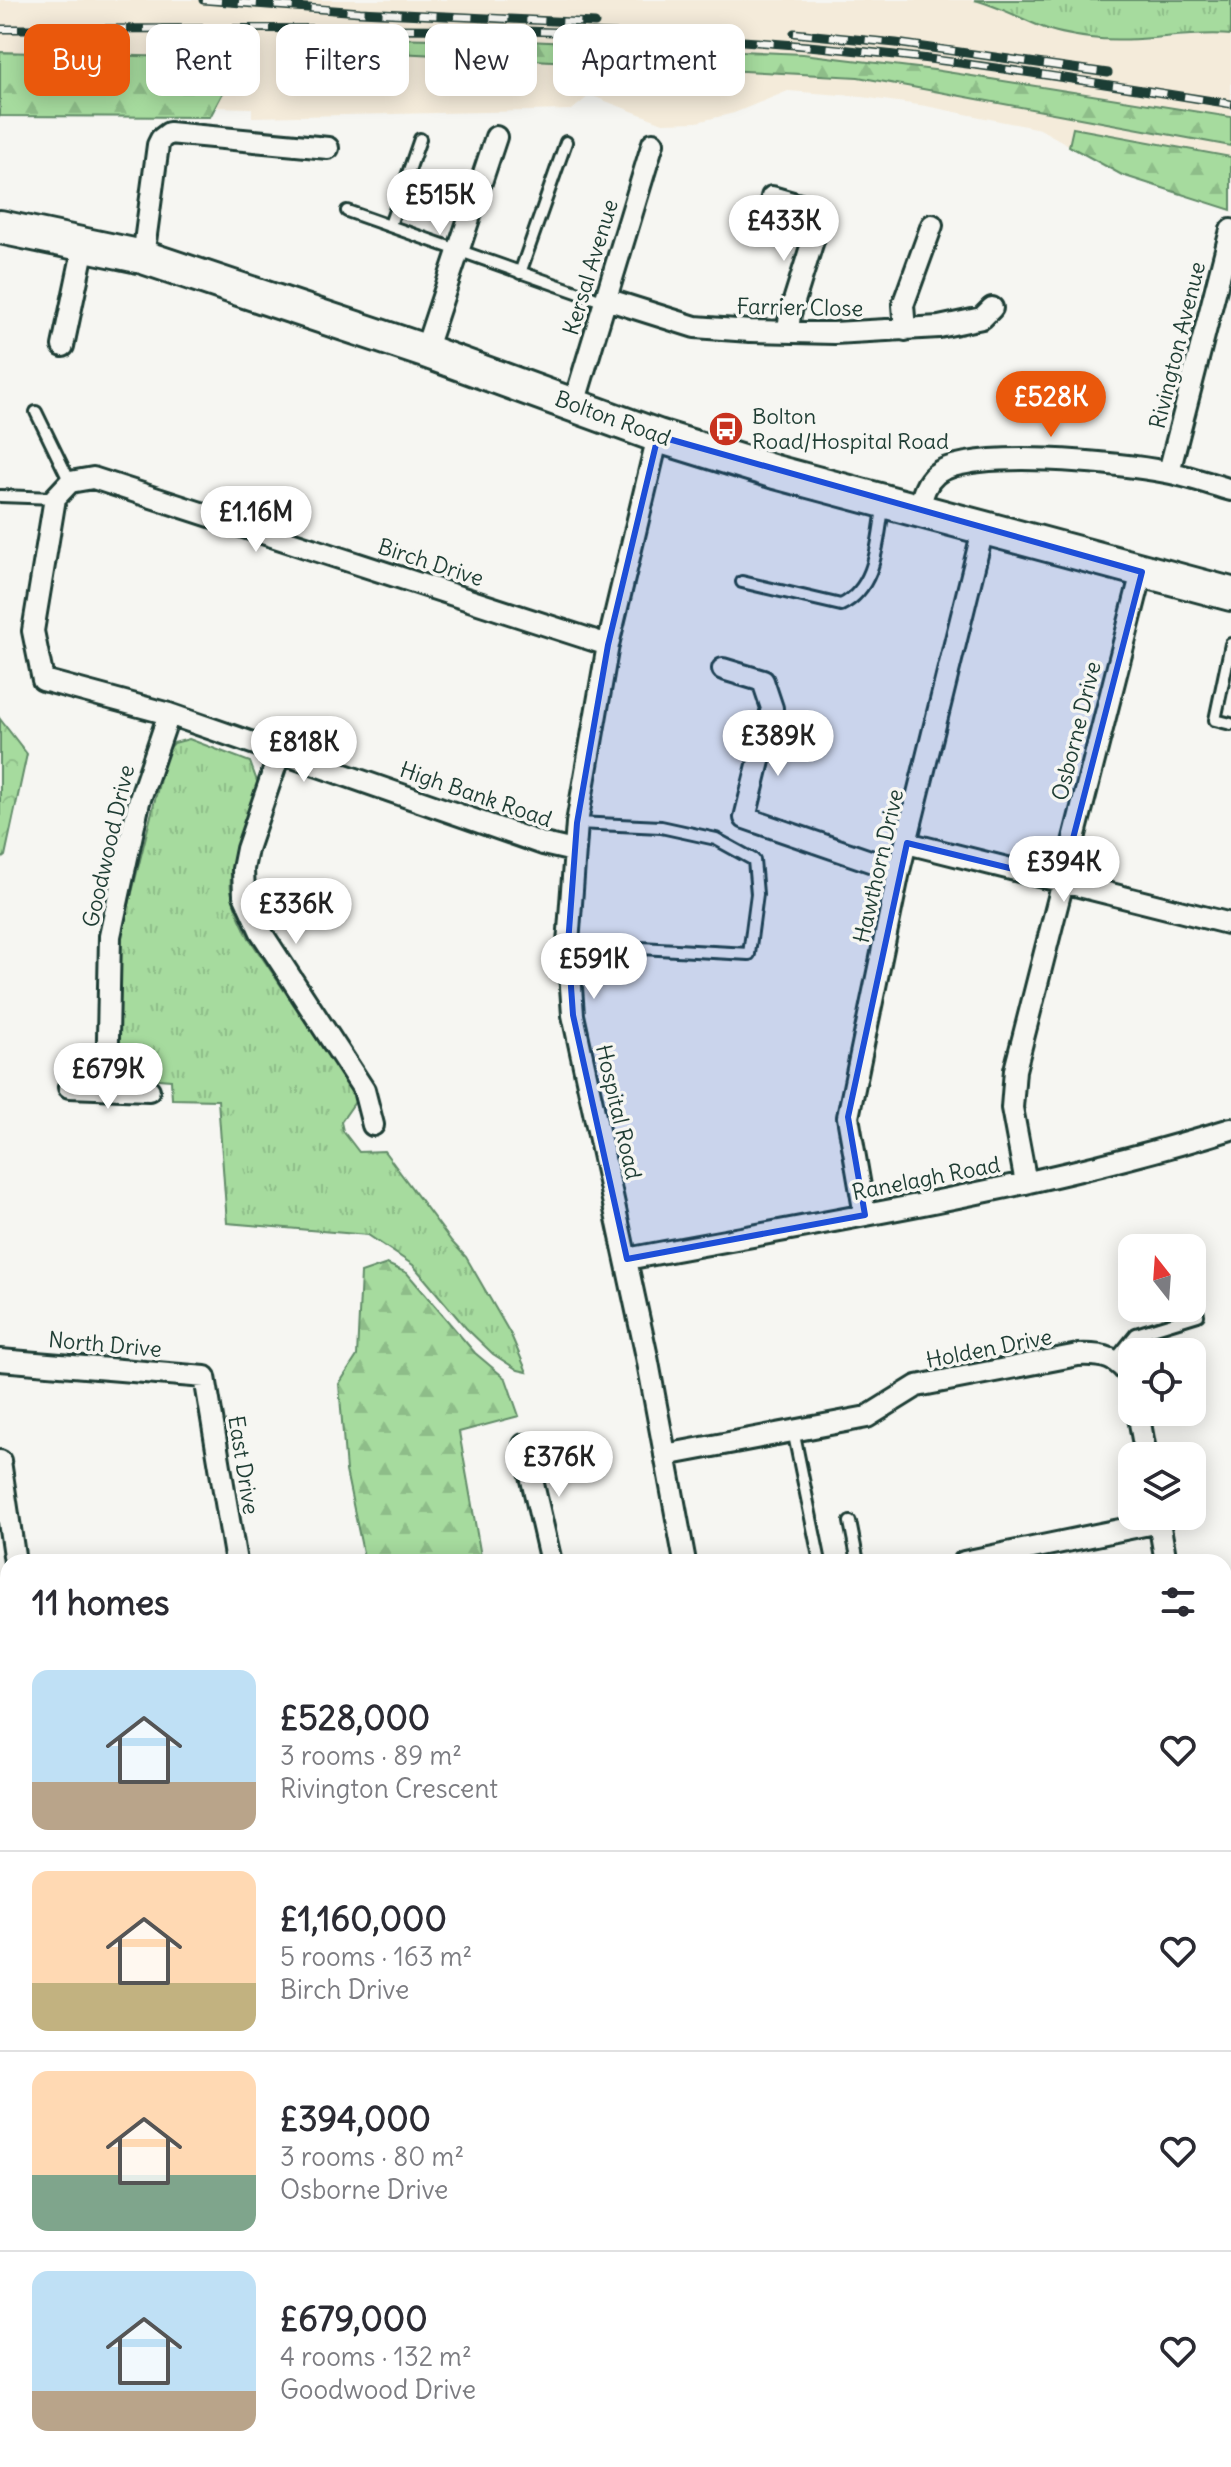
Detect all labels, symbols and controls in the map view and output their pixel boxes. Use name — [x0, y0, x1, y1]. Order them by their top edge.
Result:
chip: Buy — [24, 24, 130, 96]
chip: Rent — [146, 24, 260, 96]
chip: Filters — [276, 24, 409, 96]
chip: New — [425, 24, 537, 96]
chip: Apartment — [553, 24, 745, 96]
pin: £515K — [384, 169, 496, 237]
text: £515K — [405, 178, 475, 211]
pin: £433K — [728, 195, 840, 263]
street label: Kersal Avenue — [556, 196, 624, 338]
text: £433K — [747, 204, 821, 237]
street label: Rivington Avenue — [1143, 259, 1211, 431]
street label: Farrier Close — [736, 292, 864, 322]
pin: £528K — [995, 371, 1107, 439]
text: £528K — [1014, 380, 1088, 413]
street label: Bolton Road — [551, 384, 675, 452]
place label: Bolton Road/Hospital Road — [752, 402, 949, 455]
bus stop icon: Bolton Road/Hospital Road — [707, 410, 745, 448]
pin: £1.16M — [191, 486, 321, 554]
text: £1.16M — [219, 495, 293, 528]
street label: Birch Drive — [375, 532, 487, 592]
street label: Osborne Drive — [1045, 659, 1107, 803]
pin: £389K — [722, 710, 834, 778]
pin: £818K — [248, 716, 360, 784]
text: £389K — [741, 719, 815, 752]
text: £818K — [269, 725, 339, 758]
street label: High Bank Road — [396, 755, 556, 833]
street label: Goodwood Drive — [76, 762, 140, 930]
street label: Hawthorn Drive — [847, 786, 909, 946]
pin: £394K — [1008, 836, 1120, 904]
text: £394K — [1027, 845, 1101, 878]
pin: £336K — [240, 878, 352, 946]
text: £336K — [259, 887, 333, 920]
pin: £591K — [538, 933, 650, 1001]
text: £591K — [559, 942, 629, 975]
street label: Hospital Road — [590, 1042, 648, 1182]
pin: £679K — [52, 1043, 164, 1111]
text: £679K — [72, 1052, 144, 1085]
street label: Ranelagh Road — [850, 1150, 1002, 1206]
north arrow — [1118, 1234, 1206, 1322]
map controls — [1118, 1234, 1206, 1530]
street label: Holden Drive — [924, 1322, 1054, 1374]
street label: North Drive — [47, 1325, 163, 1363]
button: locate — [1118, 1338, 1206, 1426]
street label: East Drive — [222, 1413, 266, 1517]
pin: £376K — [503, 1431, 615, 1499]
text: £376K — [523, 1440, 595, 1473]
button: layers — [1118, 1442, 1206, 1530]
icon: filters — [1156, 1580, 1200, 1624]
text: 11 homes — [32, 1581, 169, 1624]
text: £528,000 — [280, 1696, 430, 1739]
icon: home — [96, 1702, 192, 1798]
icon: heart — [1156, 1728, 1200, 1772]
text: 3 rooms · 89 m² — [280, 1739, 462, 1772]
text: Rivington Crescent — [280, 1772, 498, 1805]
text: £1,160,000 — [280, 1897, 447, 1940]
icon: home — [96, 1903, 192, 1999]
icon: heart — [1156, 1929, 1200, 1973]
text: 5 rooms · 163 m² — [280, 1940, 472, 1973]
text: Birch Drive — [280, 1973, 409, 2006]
text: £394,000 — [280, 2097, 431, 2140]
icon: home — [96, 2103, 192, 2199]
icon: heart — [1156, 2129, 1200, 2173]
text: 3 rooms · 80 m² — [280, 2140, 464, 2173]
text: Osborne Drive — [280, 2173, 448, 2206]
text: £679,000 — [280, 2297, 428, 2340]
icon: home — [96, 2303, 192, 2399]
icon: heart — [1156, 2329, 1200, 2373]
text: 4 rooms · 132 m² — [280, 2340, 472, 2373]
text: Goodwood Drive — [280, 2373, 476, 2406]

